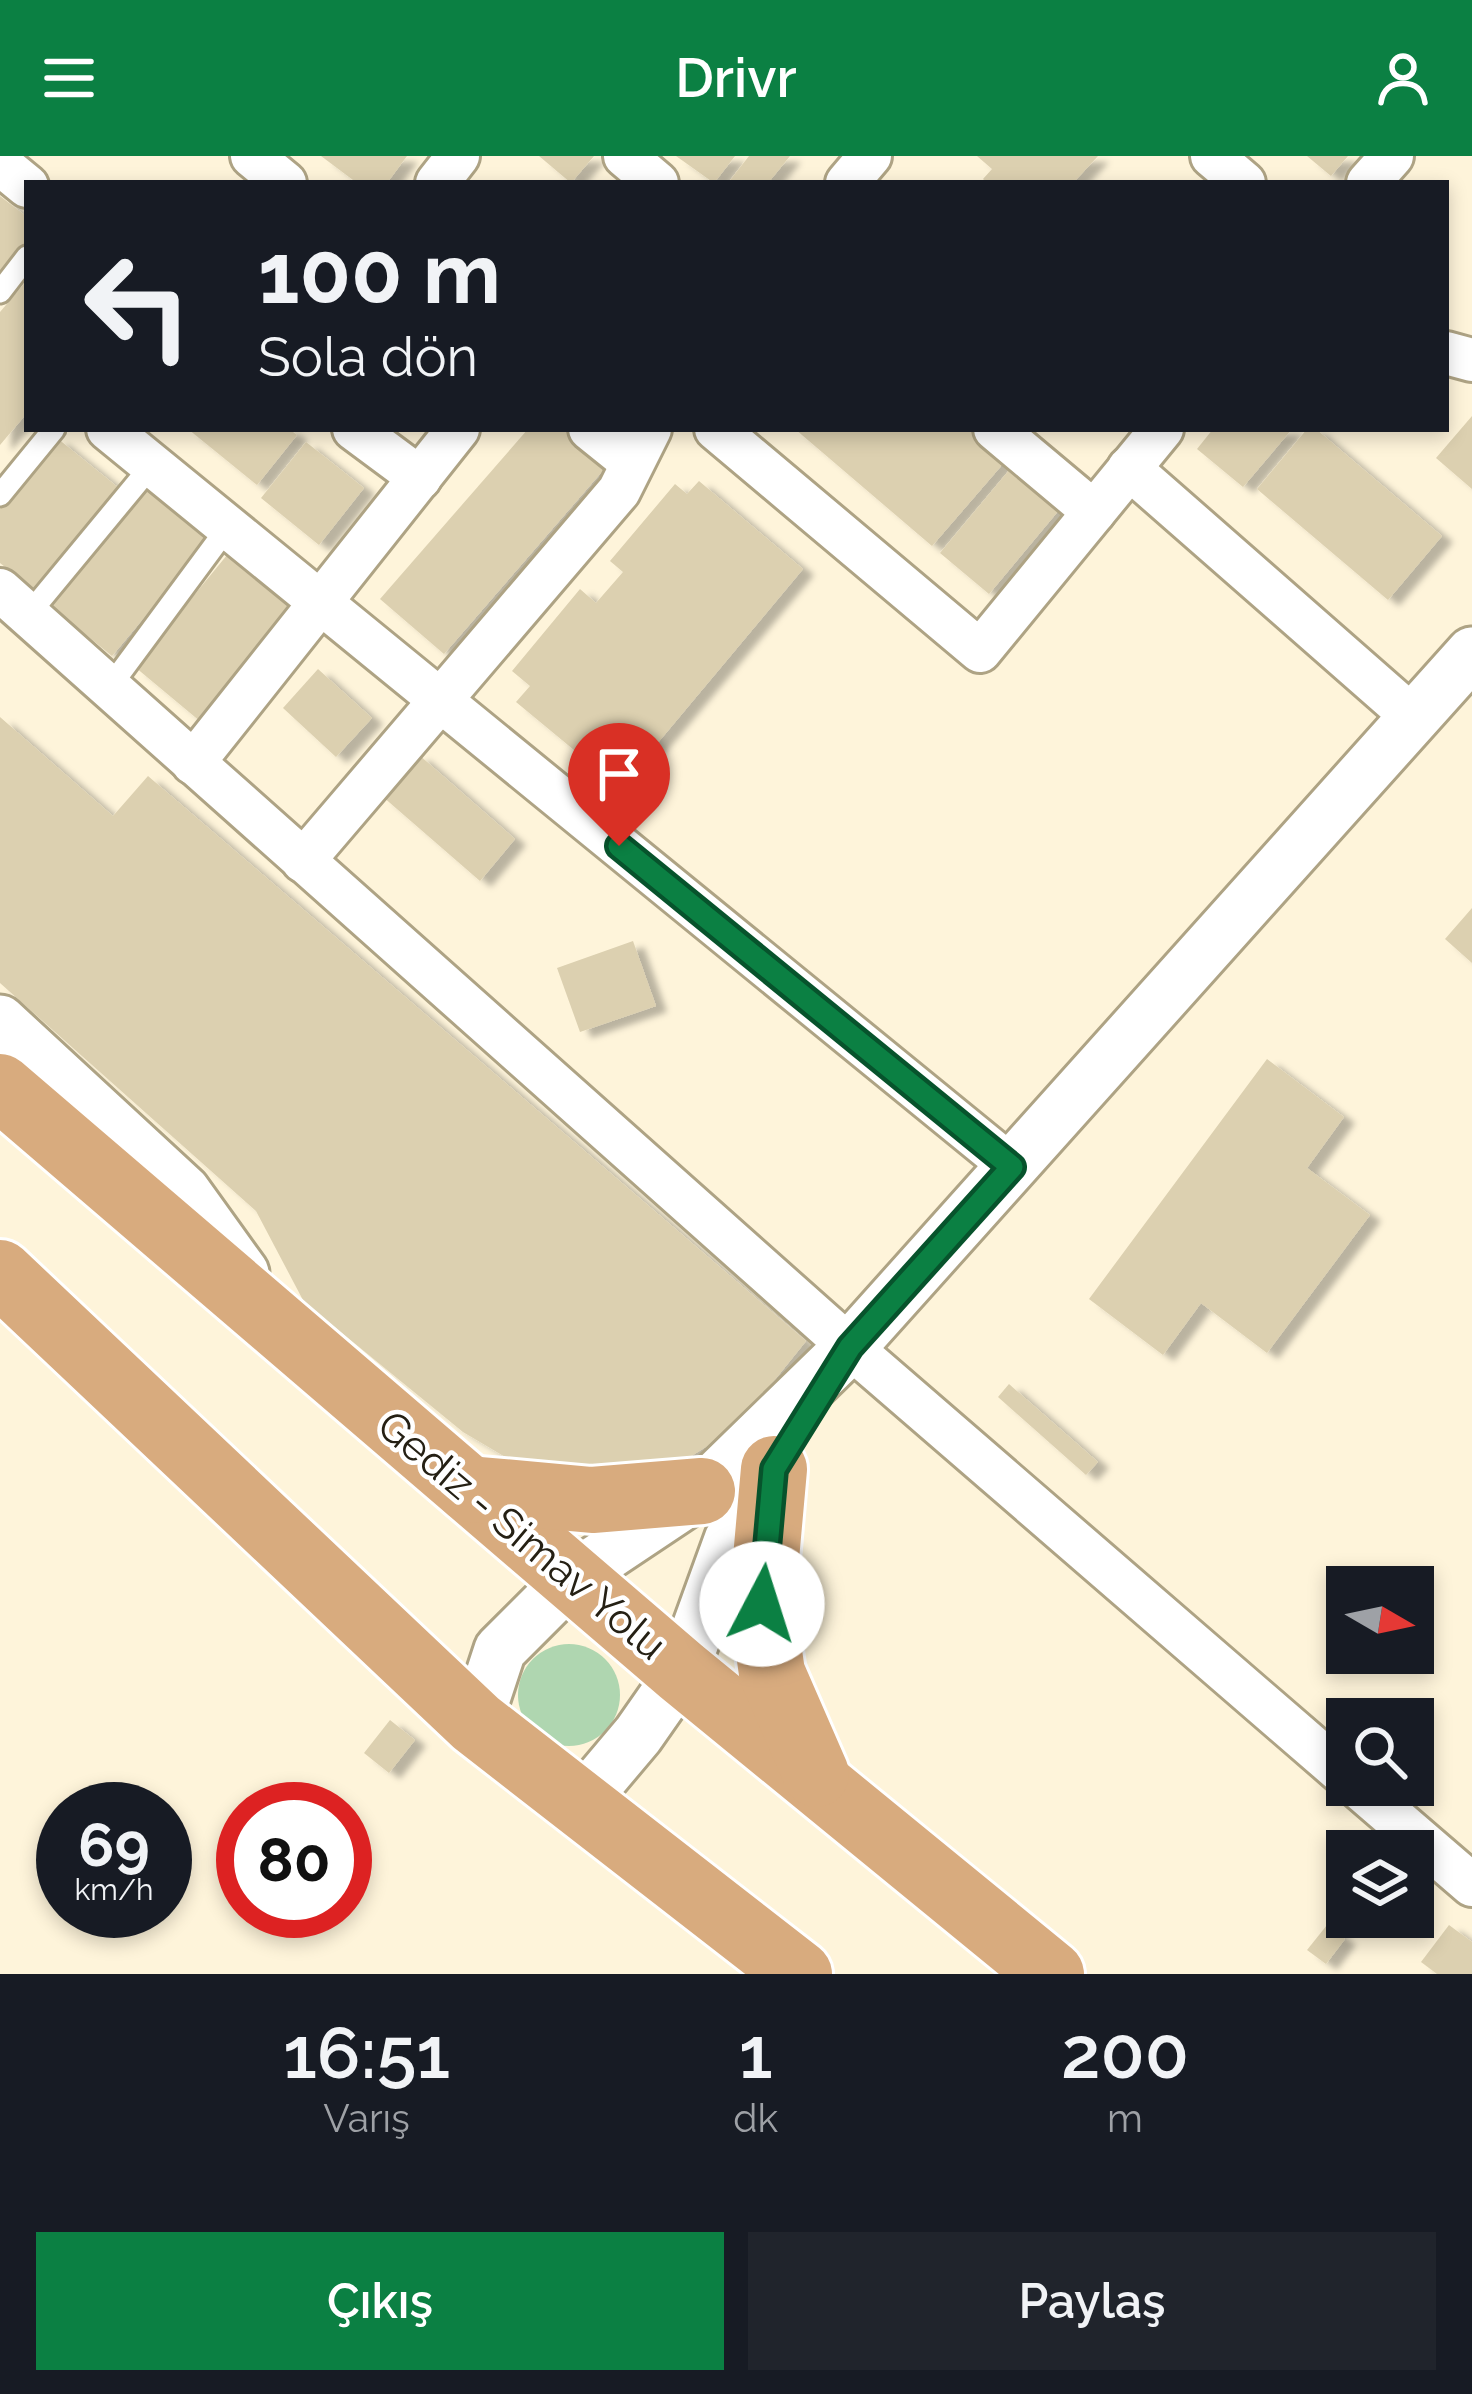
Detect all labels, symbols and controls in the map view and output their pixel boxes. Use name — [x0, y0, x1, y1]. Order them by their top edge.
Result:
icon: menu — [36, 45, 102, 111]
icon: person — [1370, 45, 1436, 111]
text: Drivr — [675, 46, 797, 110]
text: 100 m — [258, 224, 501, 323]
icon: left — [60, 228, 216, 384]
text: Sola dön — [258, 325, 478, 389]
pin — [568, 723, 670, 846]
icon: arrive — [586, 741, 652, 807]
street label: Gediz - Simav Yolu — [368, 1400, 676, 1670]
position arrow — [699, 1541, 825, 1667]
north arrow — [1326, 1566, 1434, 1674]
map controls — [1326, 1566, 1434, 1938]
button: search — [1326, 1698, 1434, 1806]
speed limit sign: 80 — [216, 1782, 372, 1938]
text: 69 — [78, 1810, 150, 1880]
button: layers — [1326, 1830, 1434, 1938]
text: km/h — [74, 1872, 154, 1907]
text: 16:51 — [283, 2010, 450, 2095]
text: 1 — [739, 2010, 773, 2095]
text: 200 — [1061, 2010, 1189, 2095]
text: Varış — [323, 2095, 410, 2141]
text: dk — [733, 2095, 778, 2141]
text: m — [1107, 2095, 1143, 2141]
button: Çıkış — [36, 2232, 724, 2370]
button: Paylaş — [748, 2232, 1436, 2370]

